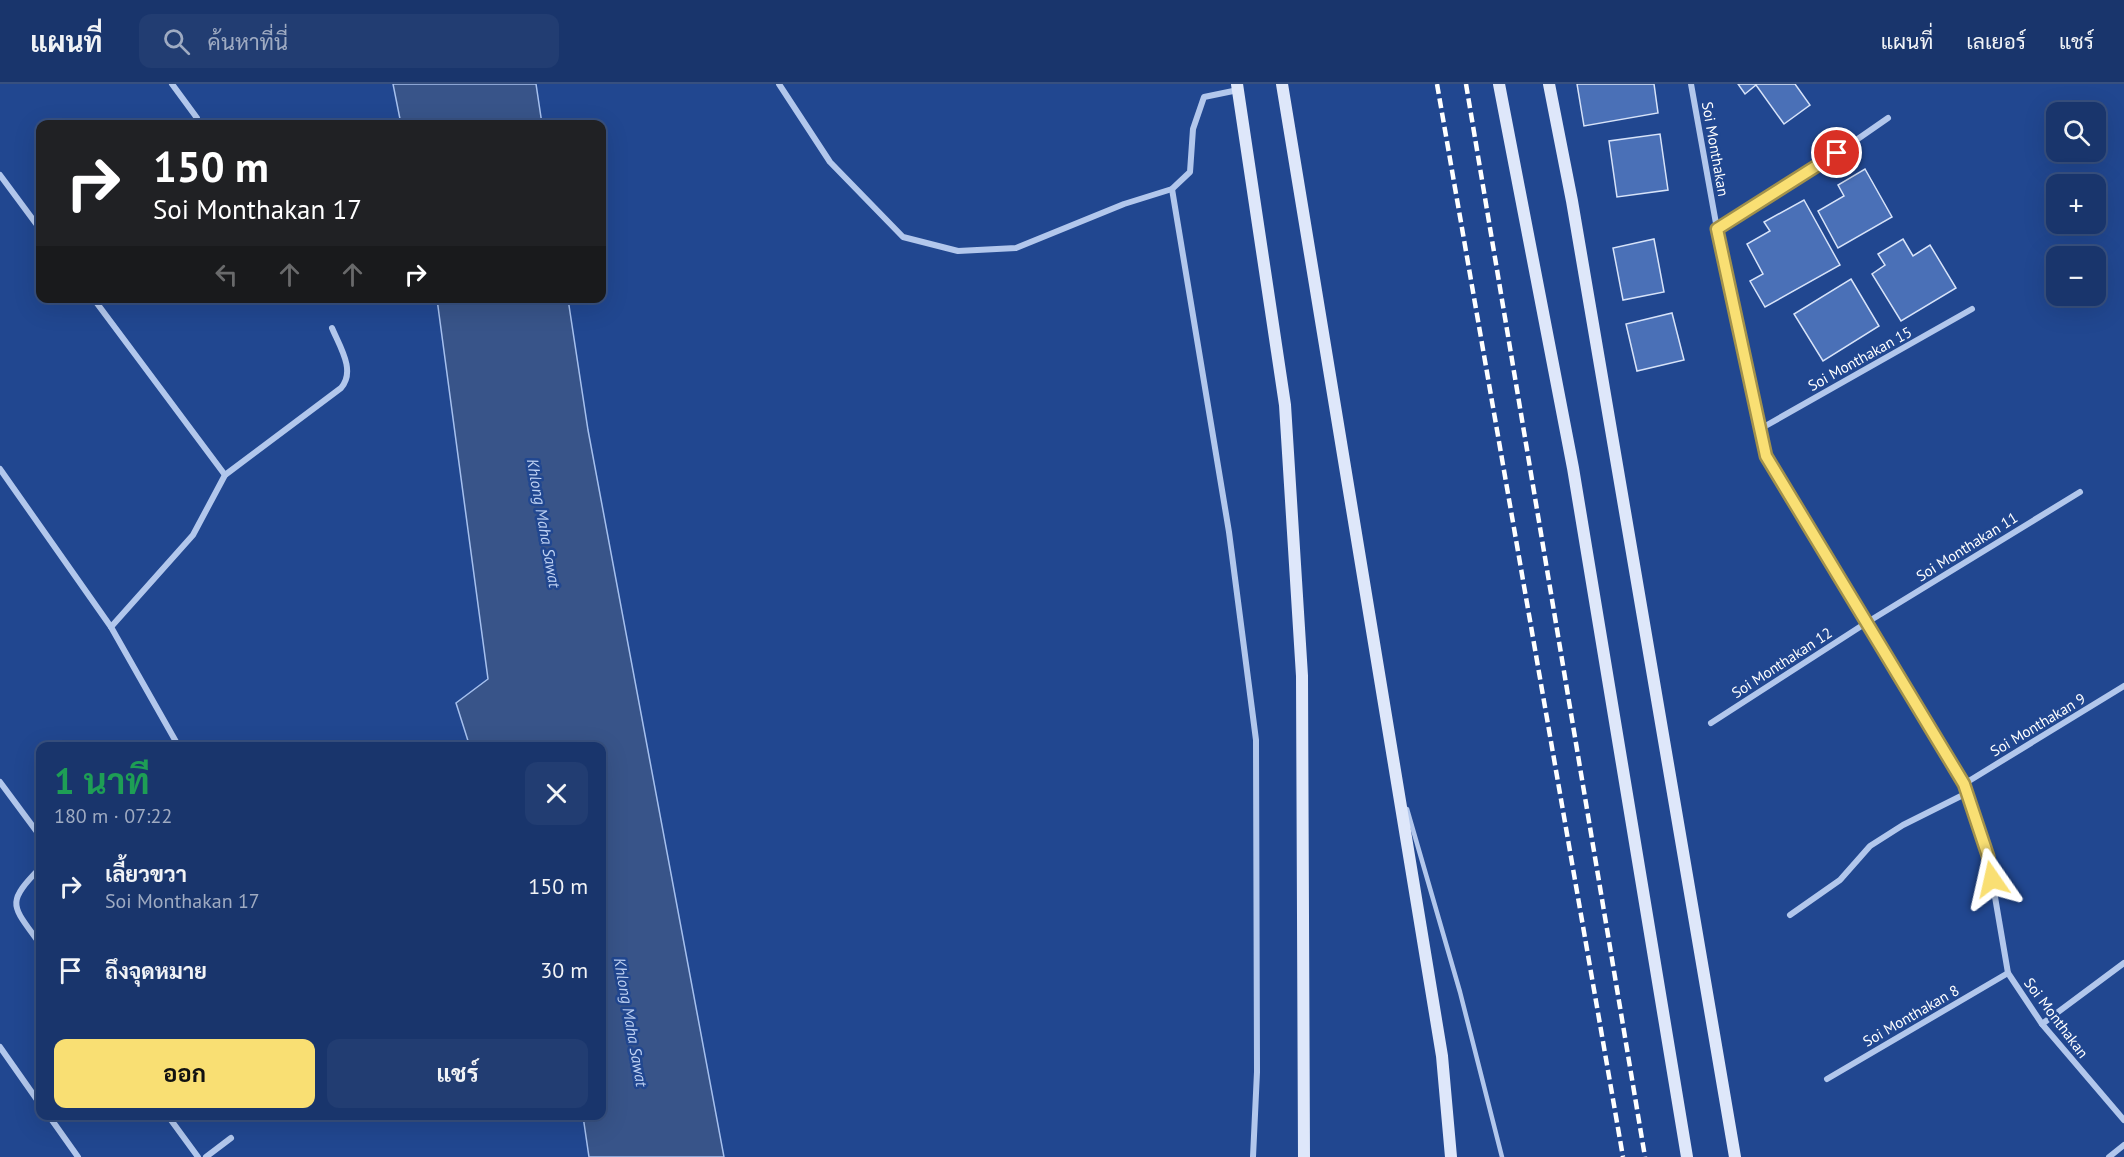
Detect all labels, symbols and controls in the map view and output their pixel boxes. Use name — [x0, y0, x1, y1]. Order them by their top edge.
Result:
search box — [139, 14, 559, 68]
text: แผนที่ — [30, 23, 103, 60]
icon: search — [160, 25, 193, 58]
text: ค้นหาที่นี่ — [208, 28, 288, 56]
text: แผนที่ — [1881, 28, 1933, 55]
text: เลเยอร์ — [1966, 28, 2026, 55]
text: แชร์ — [2059, 28, 2094, 55]
street label: Soi Monthakan — [1698, 100, 1733, 198]
map controls — [2046, 102, 2106, 306]
button: search — [2046, 102, 2106, 162]
pin — [1811, 127, 1862, 178]
icon: arrive — [1820, 136, 1853, 169]
text: 150 m — [153, 139, 269, 194]
icon: right — [54, 144, 132, 222]
button: + — [2046, 174, 2106, 234]
text: Soi Monthakan 17 — [153, 192, 362, 226]
button: − — [2046, 246, 2106, 306]
icon: left — [210, 258, 243, 291]
icon: ahead — [273, 258, 306, 291]
icon: ahead — [336, 258, 369, 291]
icon: right — [399, 258, 432, 291]
street label: Soi Monthakan 15 — [1804, 322, 1915, 395]
water label: Khlong Maha Sawat — [523, 457, 565, 590]
street label: Soi Monthakan 11 — [1912, 508, 2021, 585]
street label: Soi Monthakan 12 — [1728, 623, 1836, 702]
street label: Soi Monthakan 9 — [1987, 689, 2089, 760]
text: 1 นาที — [54, 757, 150, 804]
button: close — [525, 762, 588, 825]
text: 180 m · 07:22 — [54, 803, 172, 829]
position arrow — [1960, 847, 2024, 911]
text: เลี้ยวขวา — [105, 860, 187, 888]
icon: right — [54, 870, 87, 903]
text: 150 m — [528, 872, 588, 900]
text: Soi Monthakan 17 — [105, 888, 260, 914]
icon: arrive — [54, 954, 87, 987]
text: 30 m — [540, 956, 588, 984]
water label: Khlong Maha Sawat — [610, 956, 652, 1089]
text: ถึงจุดหมาย — [105, 957, 207, 985]
street label: Soi Monthakan — [2020, 974, 2093, 1062]
street label: Soi Monthakan 8 — [1859, 980, 1962, 1051]
button: ออก — [54, 1039, 315, 1108]
button: แชร์ — [327, 1039, 588, 1108]

